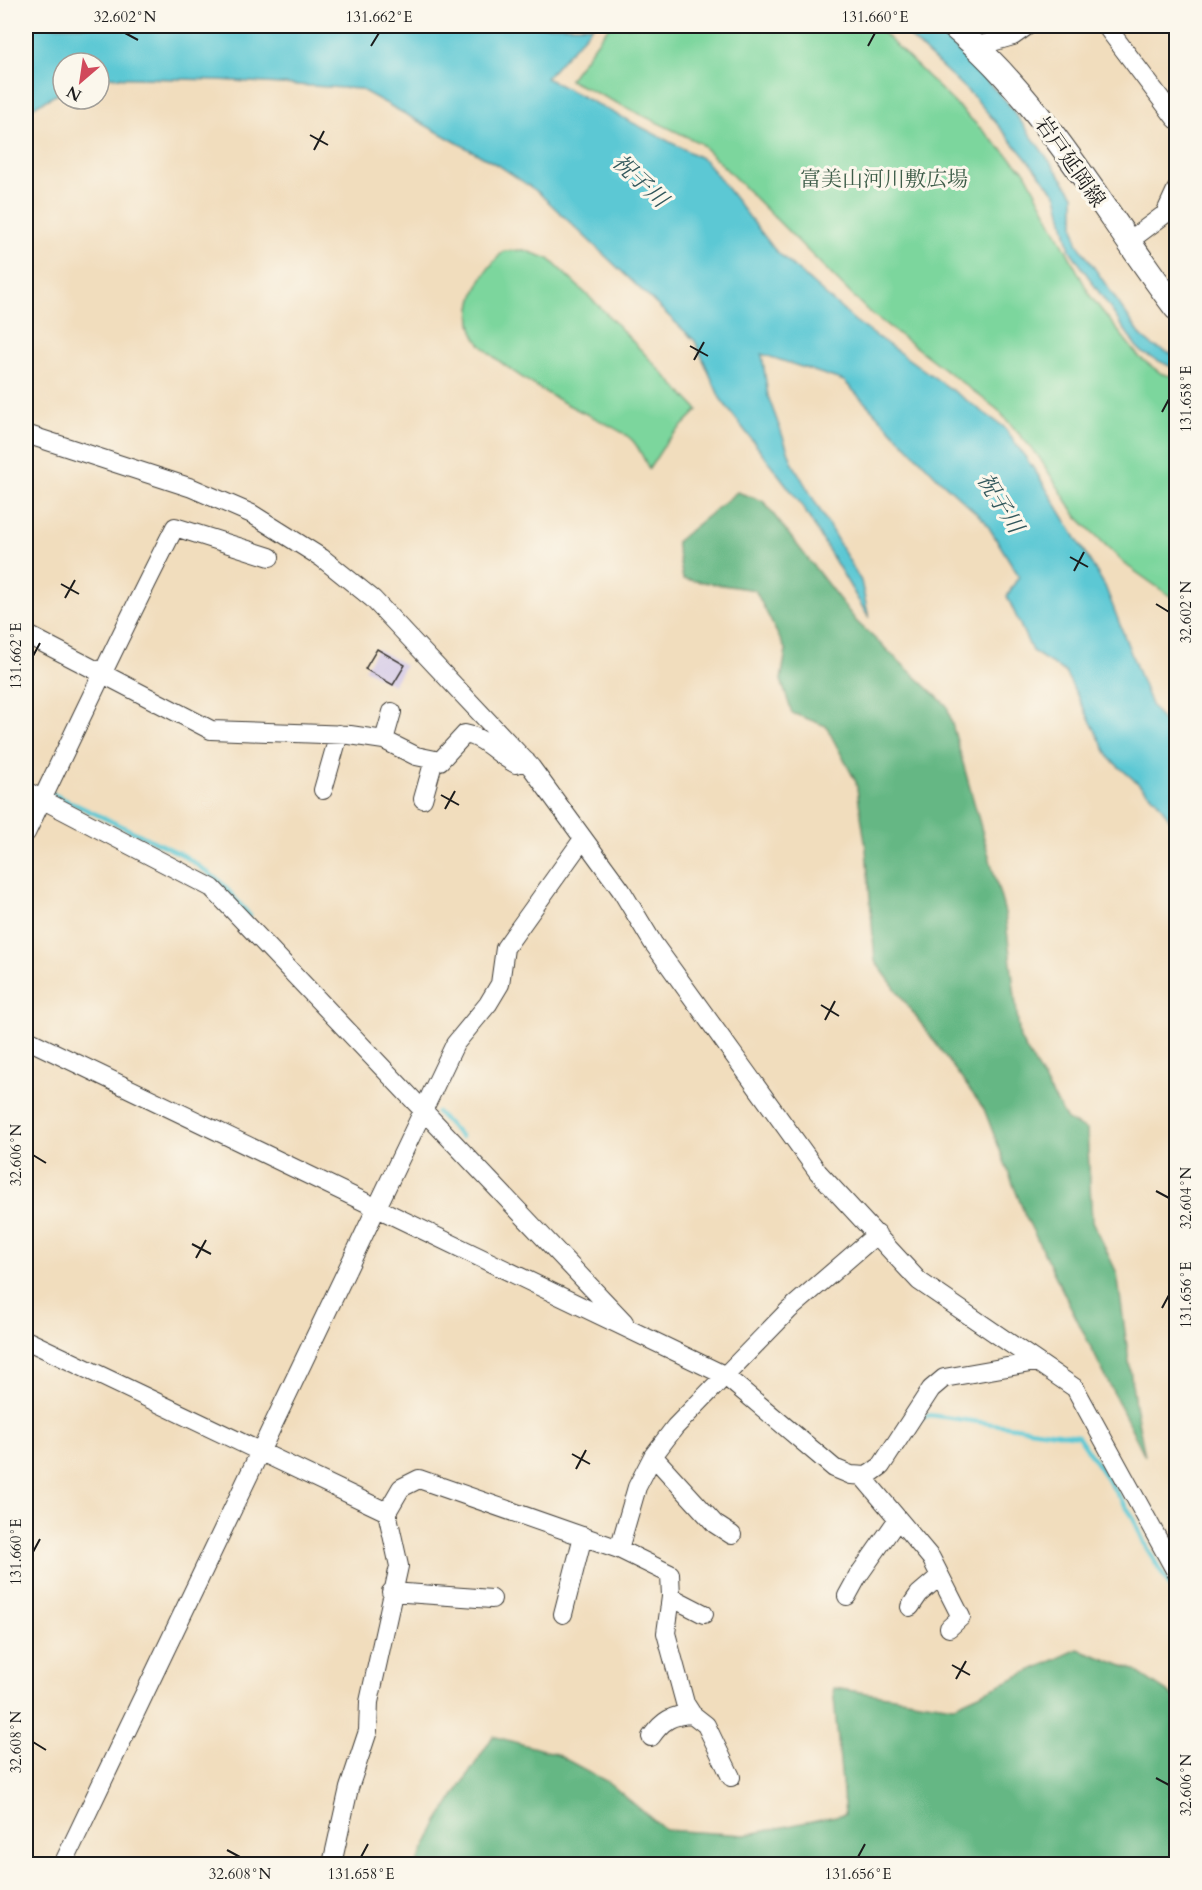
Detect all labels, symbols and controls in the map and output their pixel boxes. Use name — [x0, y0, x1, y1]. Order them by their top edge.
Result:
text: 32.602°N — [94, 7, 157, 27]
text: 131.662°E — [346, 7, 412, 27]
text: 131.660°E — [842, 7, 908, 27]
north arrow — [51, 51, 111, 111]
text: N — [63, 80, 86, 106]
street label: 岩戸延岡線 — [1028, 111, 1112, 213]
water label: 祝子川 — [606, 148, 676, 216]
park label: 富美山河川敷広場 — [800, 165, 968, 194]
text: 131.658°E — [1176, 366, 1196, 432]
water label: 祝子川 — [970, 467, 1031, 541]
text: 32.602°N — [1176, 580, 1196, 643]
text: 131.662°E — [6, 623, 26, 689]
text: 32.606°N — [6, 1123, 26, 1186]
text: 32.604°N — [1176, 1166, 1196, 1229]
text: 131.656°E — [1176, 1262, 1196, 1328]
text: 131.660°E — [6, 1519, 26, 1585]
text: 32.608°N — [6, 1710, 26, 1773]
text: 32.606°N — [1176, 1753, 1196, 1816]
text: 32.608°N — [209, 1864, 272, 1884]
text: 131.658°E — [328, 1864, 394, 1884]
text: 131.656°E — [825, 1864, 891, 1884]

